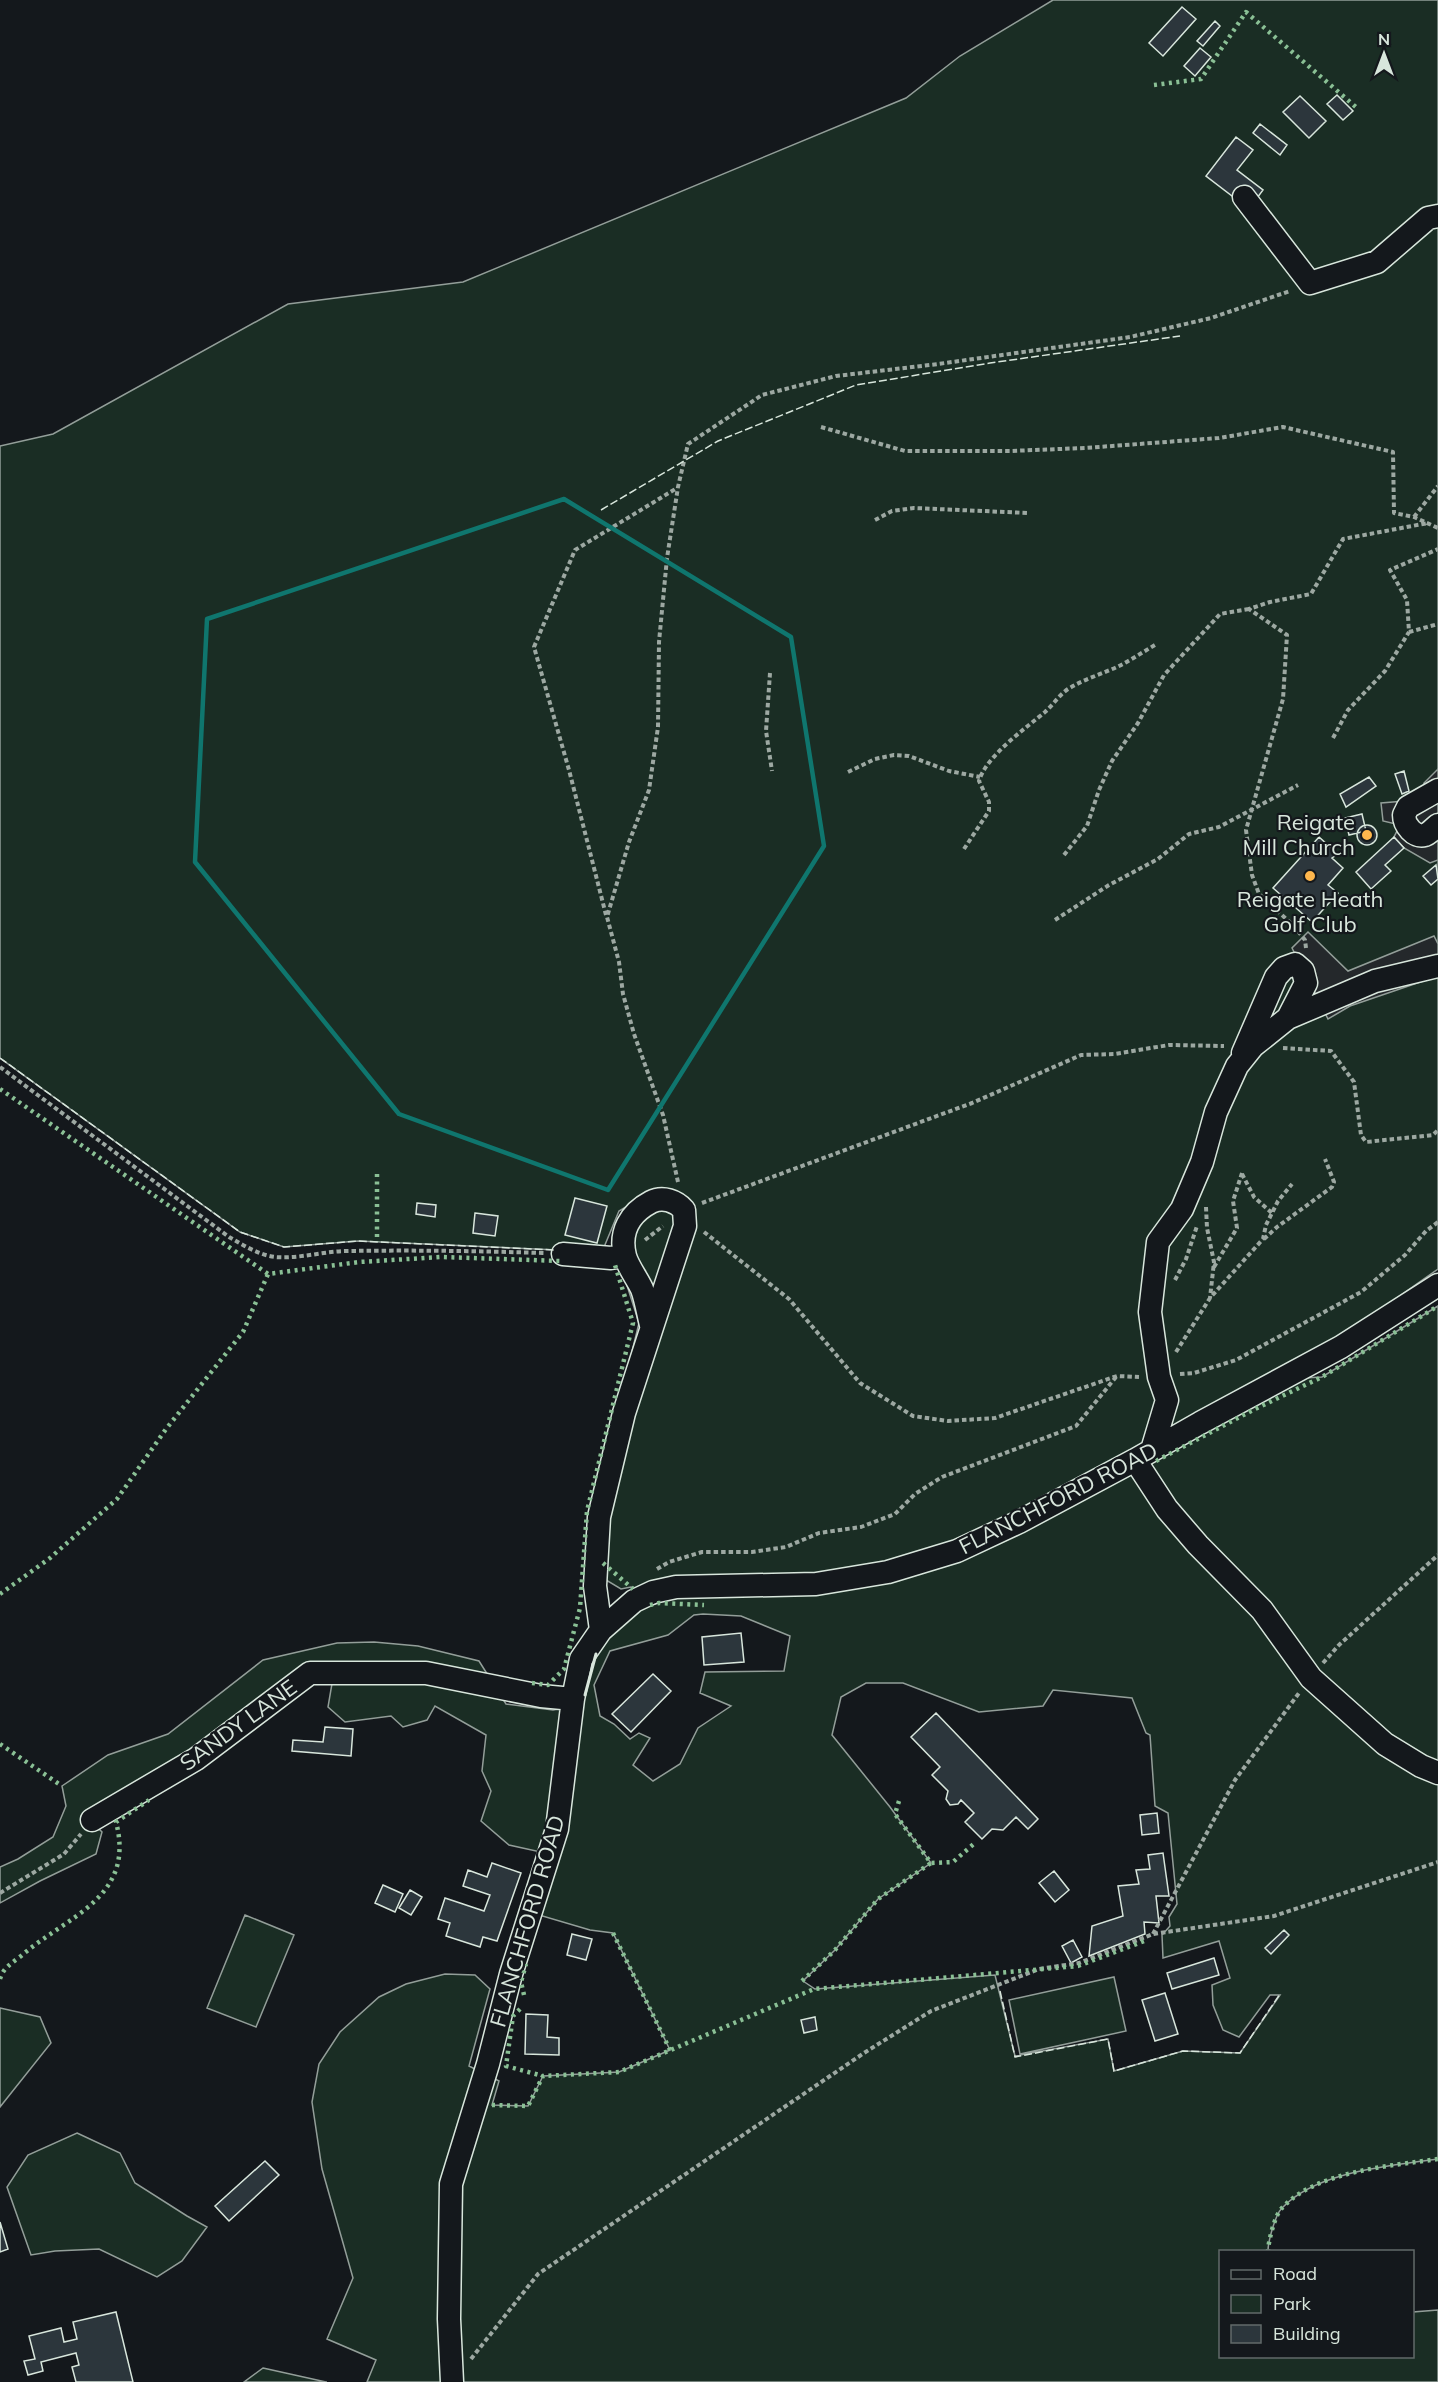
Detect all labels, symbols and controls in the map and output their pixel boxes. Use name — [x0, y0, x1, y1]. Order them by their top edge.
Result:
north arrow — [1354, 24, 1414, 84]
text: N — [1378, 29, 1390, 49]
place label: Reigate Mill Church — [1242, 808, 1355, 861]
marker: Reigate Mill Church — [1360, 828, 1374, 842]
marker: Reigate Heath Golf Club — [1303, 869, 1317, 883]
place label: Reigate Heath Golf Club — [1237, 885, 1383, 938]
street label: FLANCHFORD ROAD — [954, 1436, 1162, 1560]
street label: SANDY LANE — [174, 1673, 302, 1777]
street label: FLANCHFORD ROAD — [483, 1812, 571, 2030]
legend — [1219, 2250, 1414, 2358]
text: Road — [1273, 2262, 1317, 2285]
text: Park — [1273, 2292, 1312, 2315]
text: Building — [1273, 2322, 1341, 2345]

